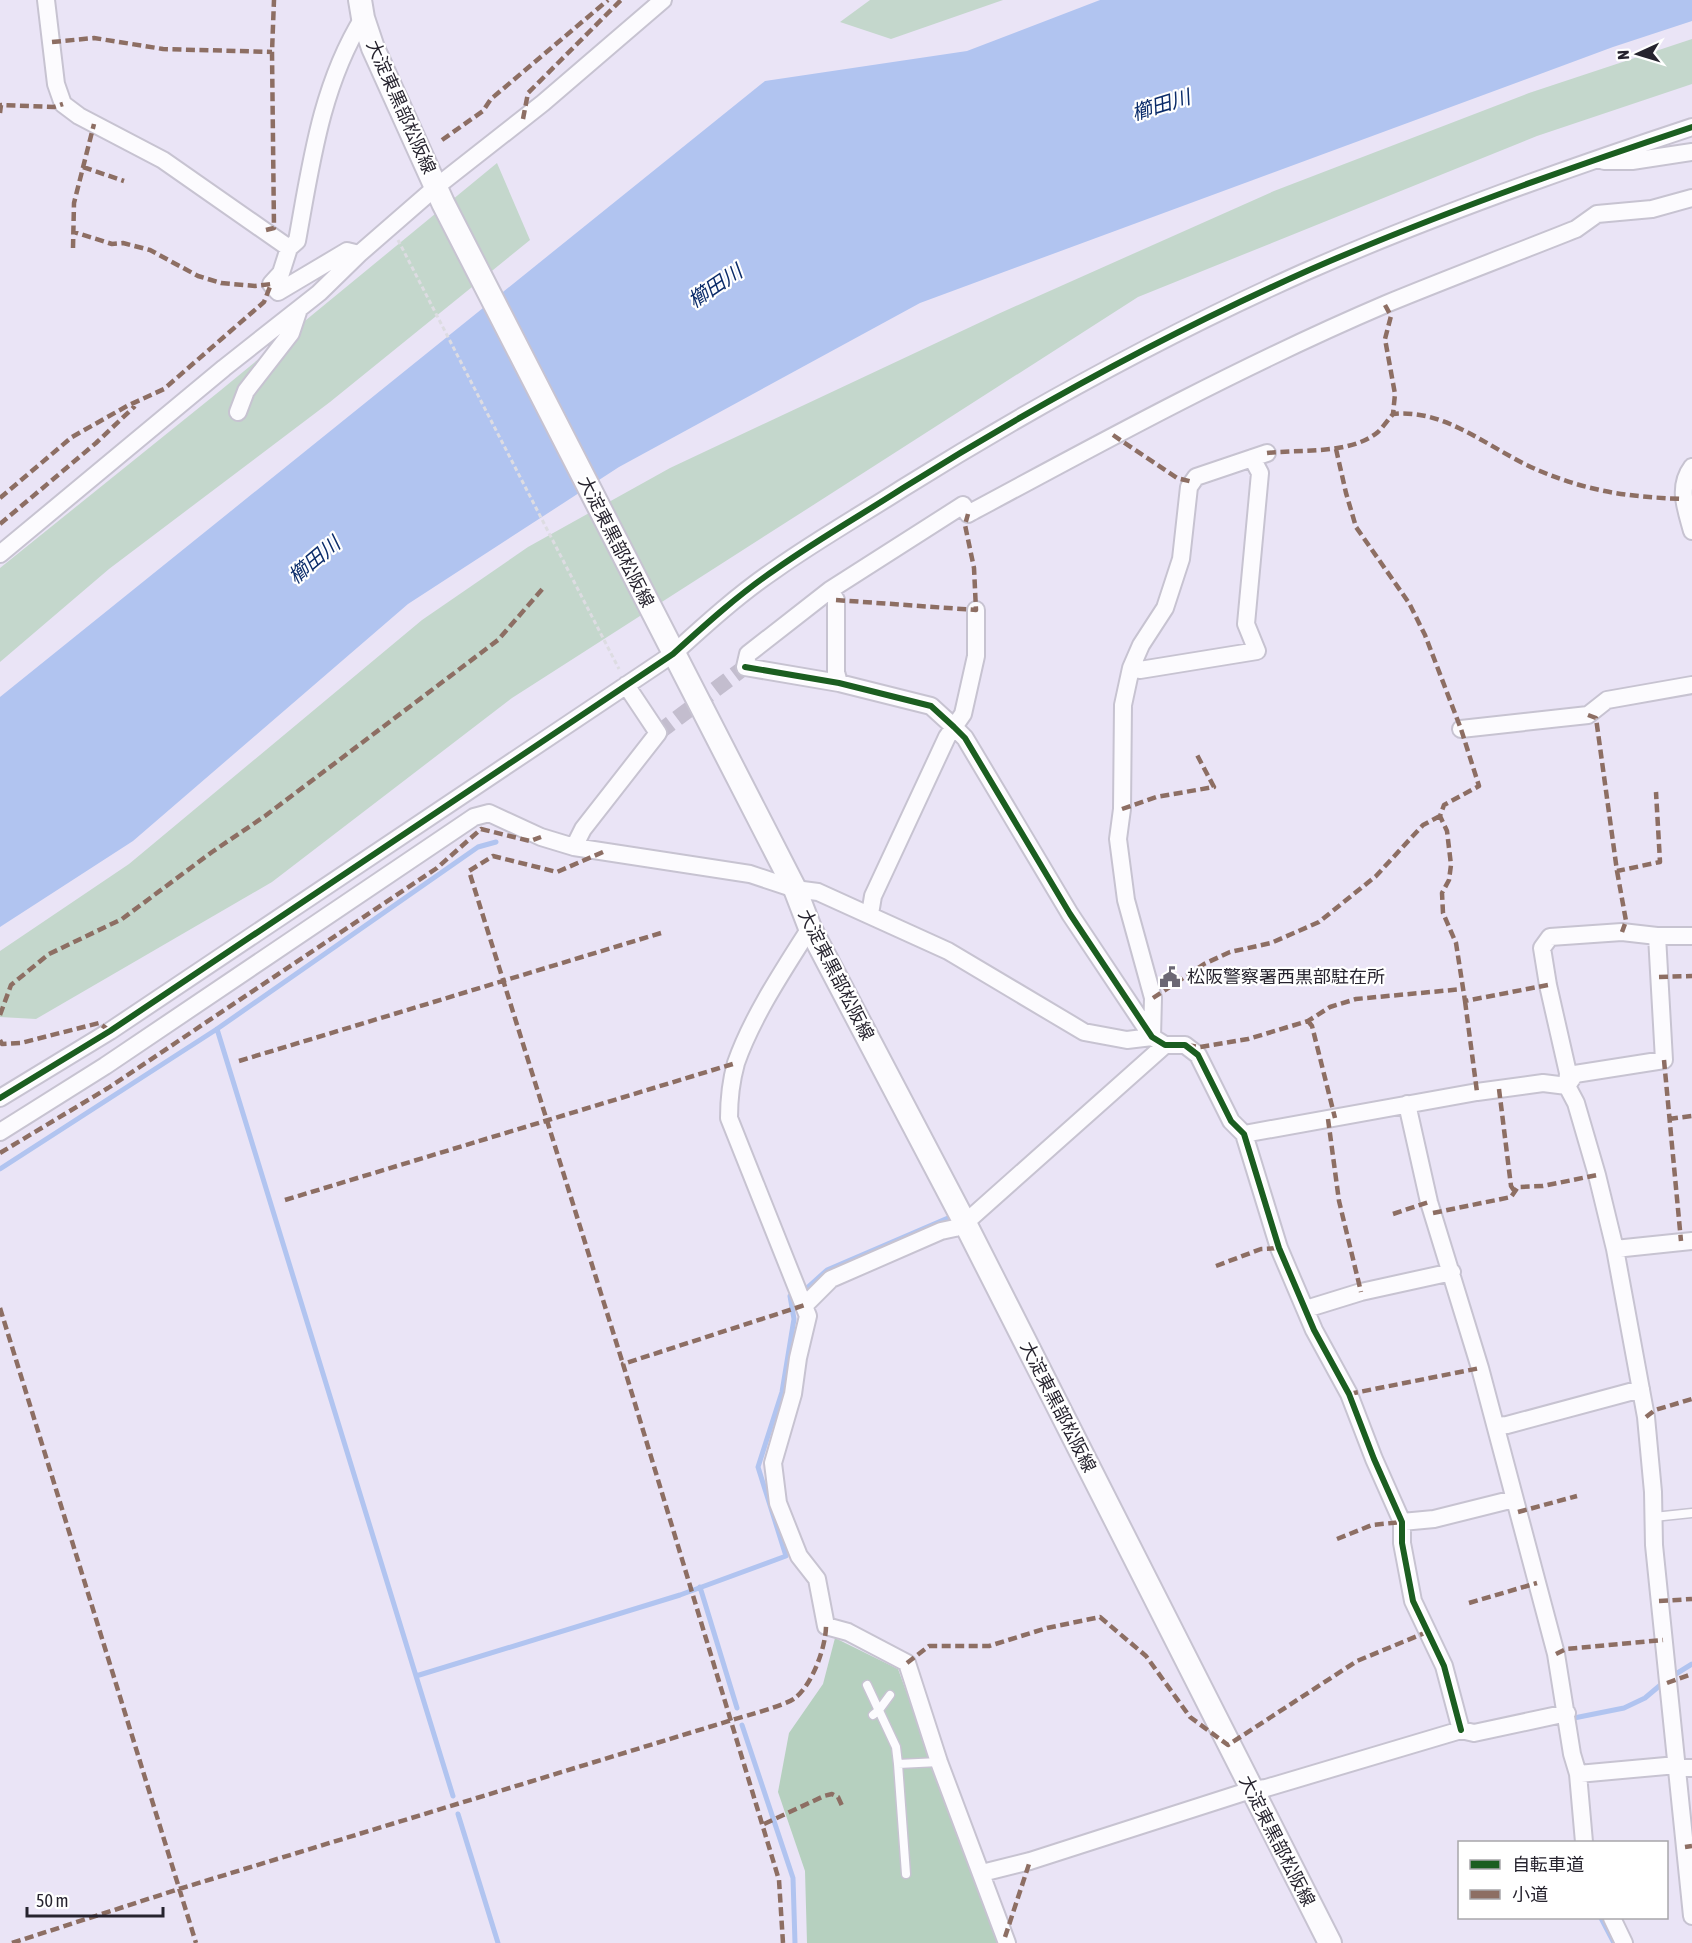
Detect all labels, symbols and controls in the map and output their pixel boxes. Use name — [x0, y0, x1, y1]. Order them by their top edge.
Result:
north arrow — [1608, 24, 1668, 84]
street label: 大淀東黒部松阪線 — [363, 37, 440, 177]
text: N — [1614, 50, 1632, 60]
water label: 櫛田川 — [1129, 84, 1195, 124]
water label: 櫛田川 — [683, 258, 748, 312]
street label: 大淀東黒部松阪線 — [574, 473, 658, 611]
water label: 櫛田川 — [283, 530, 346, 588]
street label: 大淀東黒部松阪線 — [794, 906, 878, 1044]
public building icon: 松阪警察署西黒部駐在所 — [1158, 965, 1182, 989]
place label: 松阪警察署西黒部駐在所 — [1187, 966, 1385, 987]
street label: 大淀東黒部松阪線 — [1016, 1338, 1100, 1476]
street label: 大淀東黒部松阪線 — [1235, 1772, 1319, 1910]
legend — [1458, 1841, 1668, 1919]
text: 自転車道 — [1512, 1854, 1584, 1875]
scale bar — [27, 1880, 164, 1918]
text: 小道 — [1512, 1884, 1548, 1905]
text: 50 m — [36, 1890, 68, 1911]

